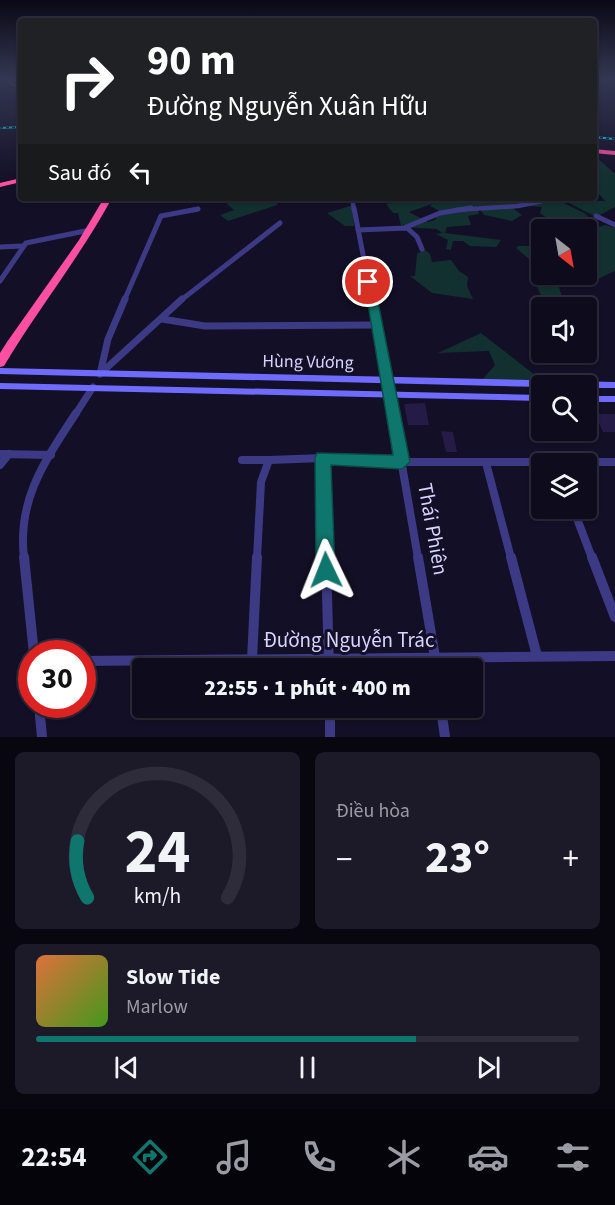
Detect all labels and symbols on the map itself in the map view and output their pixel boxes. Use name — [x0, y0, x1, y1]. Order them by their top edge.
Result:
north arrow — [531, 219, 597, 285]
pin — [342, 256, 393, 307]
street label: Hùng Vương — [262, 349, 354, 375]
street label: Thái Phiên — [410, 481, 456, 577]
position arrow — [294, 538, 358, 602]
street label: Đường Nguyễn Trác — [263, 625, 435, 655]
speed limit sign: 30 — [18, 640, 96, 718]

